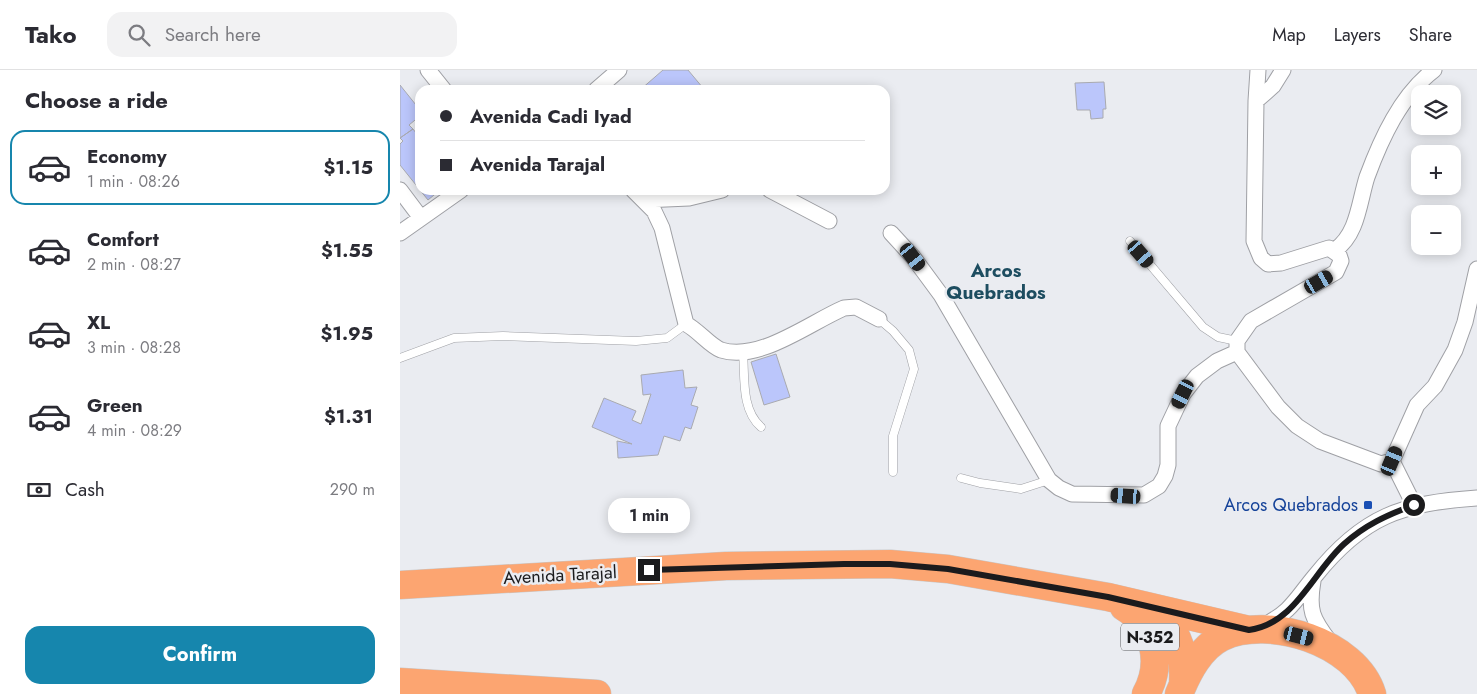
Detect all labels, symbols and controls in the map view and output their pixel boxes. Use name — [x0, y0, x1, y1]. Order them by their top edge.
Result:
search box — [107, 12, 457, 57]
text: Tako — [25, 17, 77, 52]
icon: search — [125, 21, 153, 49]
text: Search here — [165, 21, 261, 48]
text: Map — [1272, 22, 1306, 48]
text: Layers — [1334, 22, 1381, 48]
text: Share — [1409, 22, 1452, 48]
text: Choose a ride — [25, 84, 168, 116]
map controls — [1411, 85, 1461, 255]
button: layers — [1411, 85, 1461, 135]
text: Avenida Cadi Iyad — [470, 103, 632, 130]
text: Economy — [87, 143, 167, 170]
icon: car — [27, 145, 72, 190]
button: + — [1411, 145, 1461, 195]
text: Avenida Tarajal — [470, 151, 605, 178]
text: $1.15 — [323, 154, 373, 181]
text: 1 min · 08:26 — [87, 170, 180, 193]
button: − — [1411, 205, 1461, 255]
text: Comfort — [87, 226, 159, 253]
icon: car — [27, 228, 72, 273]
text: $1.55 — [321, 237, 373, 264]
car — [1125, 238, 1156, 270]
car — [897, 241, 928, 273]
text: 2 min · 08:27 — [87, 253, 181, 276]
district label: Arcos Quebrados — [946, 257, 1046, 306]
car — [1302, 268, 1335, 296]
text: XL — [87, 309, 110, 336]
icon: car — [27, 311, 72, 356]
text: $1.95 — [320, 320, 373, 347]
text: 3 min · 08:28 — [87, 336, 181, 359]
car — [1169, 377, 1196, 411]
text: Green — [87, 392, 143, 419]
icon: car — [27, 394, 72, 439]
text: $1.31 — [324, 403, 373, 430]
text: 4 min · 08:29 — [87, 419, 182, 442]
car — [1379, 444, 1404, 478]
icon: cash — [25, 476, 53, 504]
text: Cash — [65, 476, 105, 503]
text: 290 m — [330, 478, 375, 501]
car — [1110, 487, 1141, 505]
place label: Arcos Quebrados — [1224, 492, 1358, 518]
route start — [1403, 494, 1425, 516]
callout: 1 min — [608, 498, 690, 532]
marker: Arcos Quebrados — [1362, 499, 1374, 511]
text: 1 min — [629, 504, 669, 527]
street label: Avenida Tarajal — [503, 559, 617, 591]
route end — [638, 559, 660, 581]
road number: N-352 — [1121, 624, 1179, 650]
car — [1282, 625, 1315, 647]
button: Confirm — [25, 626, 375, 684]

